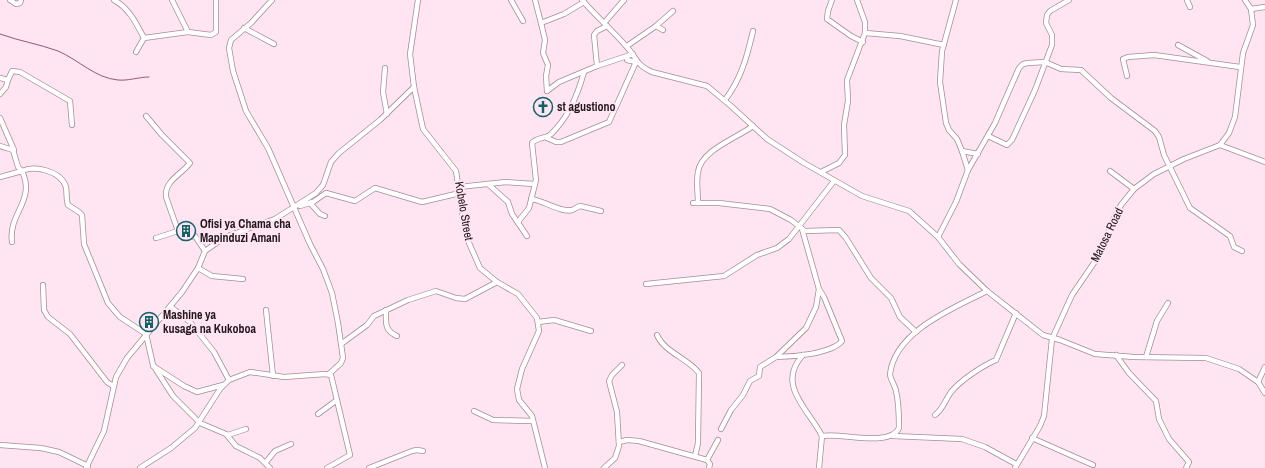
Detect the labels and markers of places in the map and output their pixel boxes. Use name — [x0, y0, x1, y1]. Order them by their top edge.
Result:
church icon: st agustiono — [532, 96, 554, 118]
place label: st agustiono — [557, 99, 616, 115]
place label: Ofisi ya Chama cha Mapinduzi Amani — [200, 216, 291, 246]
building icon: Ofisi ya Chama cha Mapinduzi Amani — [175, 220, 197, 242]
place label: Mashine ya kusaga na Kukoboa — [163, 307, 256, 337]
building icon: Mashine ya kusaga na Kukoboa — [138, 311, 160, 333]

